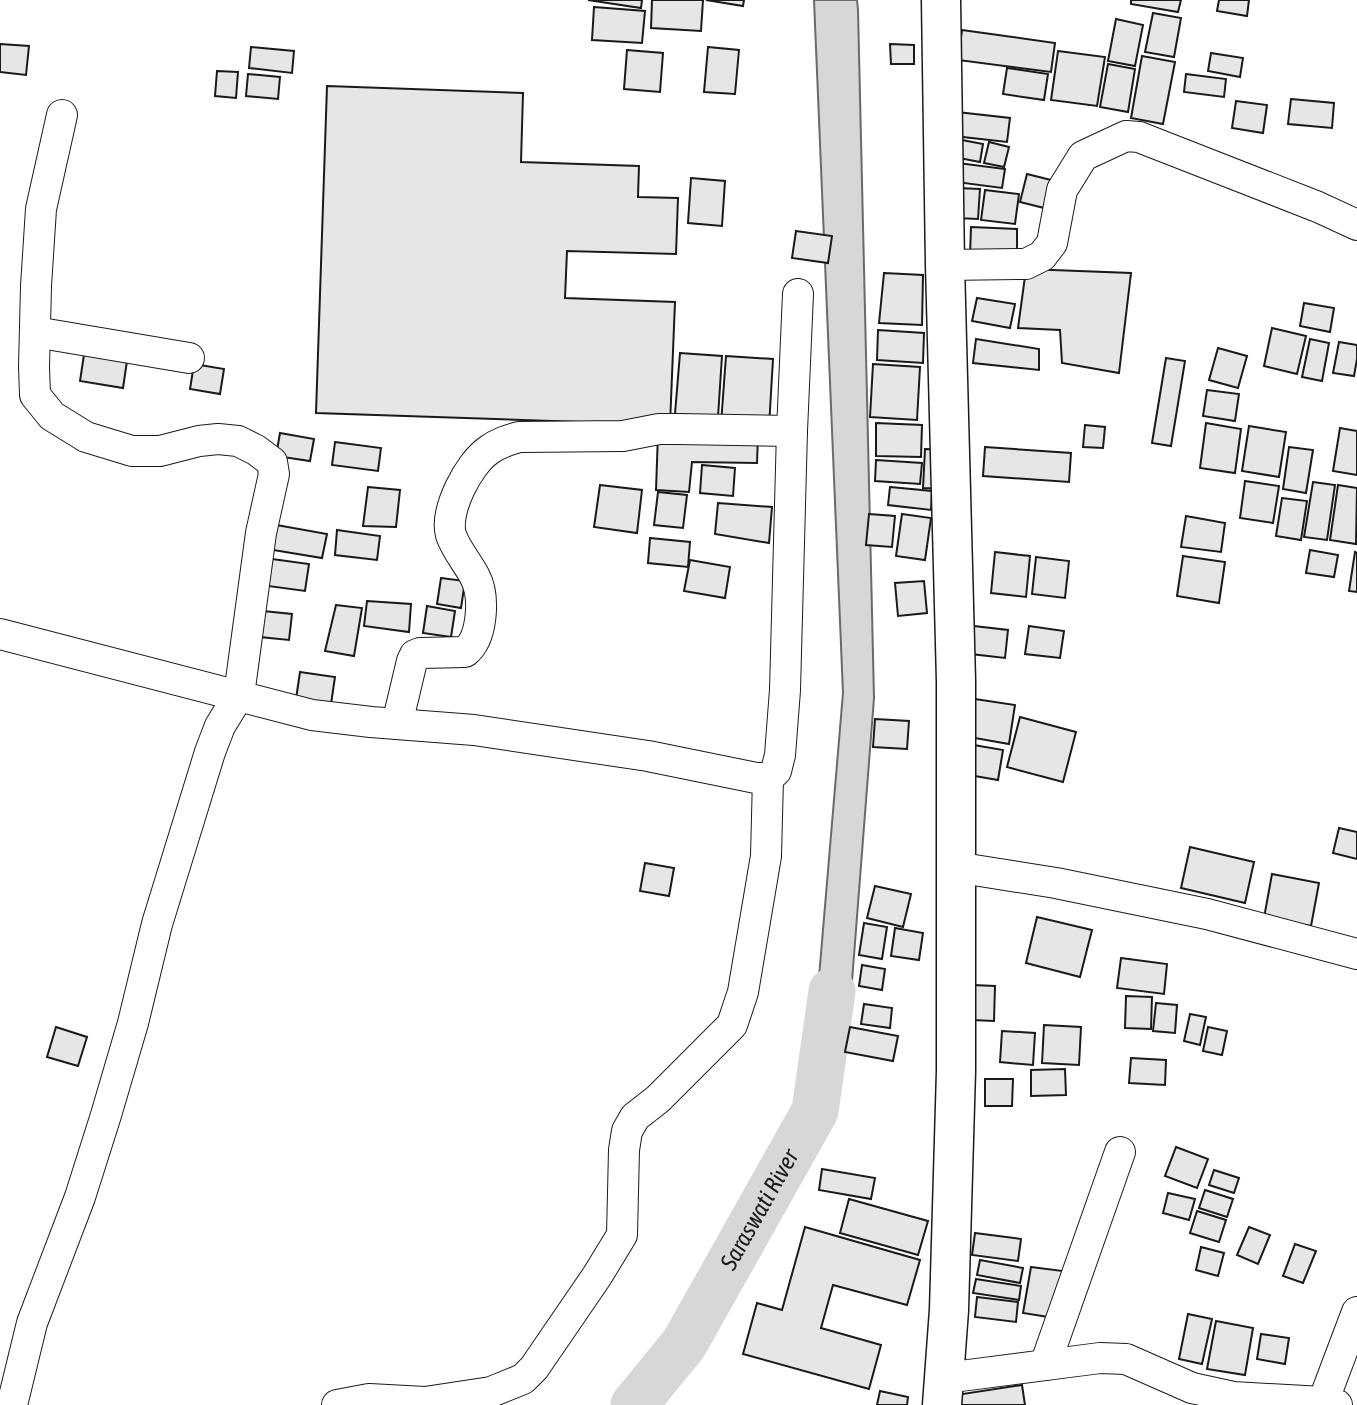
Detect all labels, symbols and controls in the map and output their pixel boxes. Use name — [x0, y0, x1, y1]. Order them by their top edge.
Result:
water label: Saraswati River — [714, 1144, 804, 1275]

